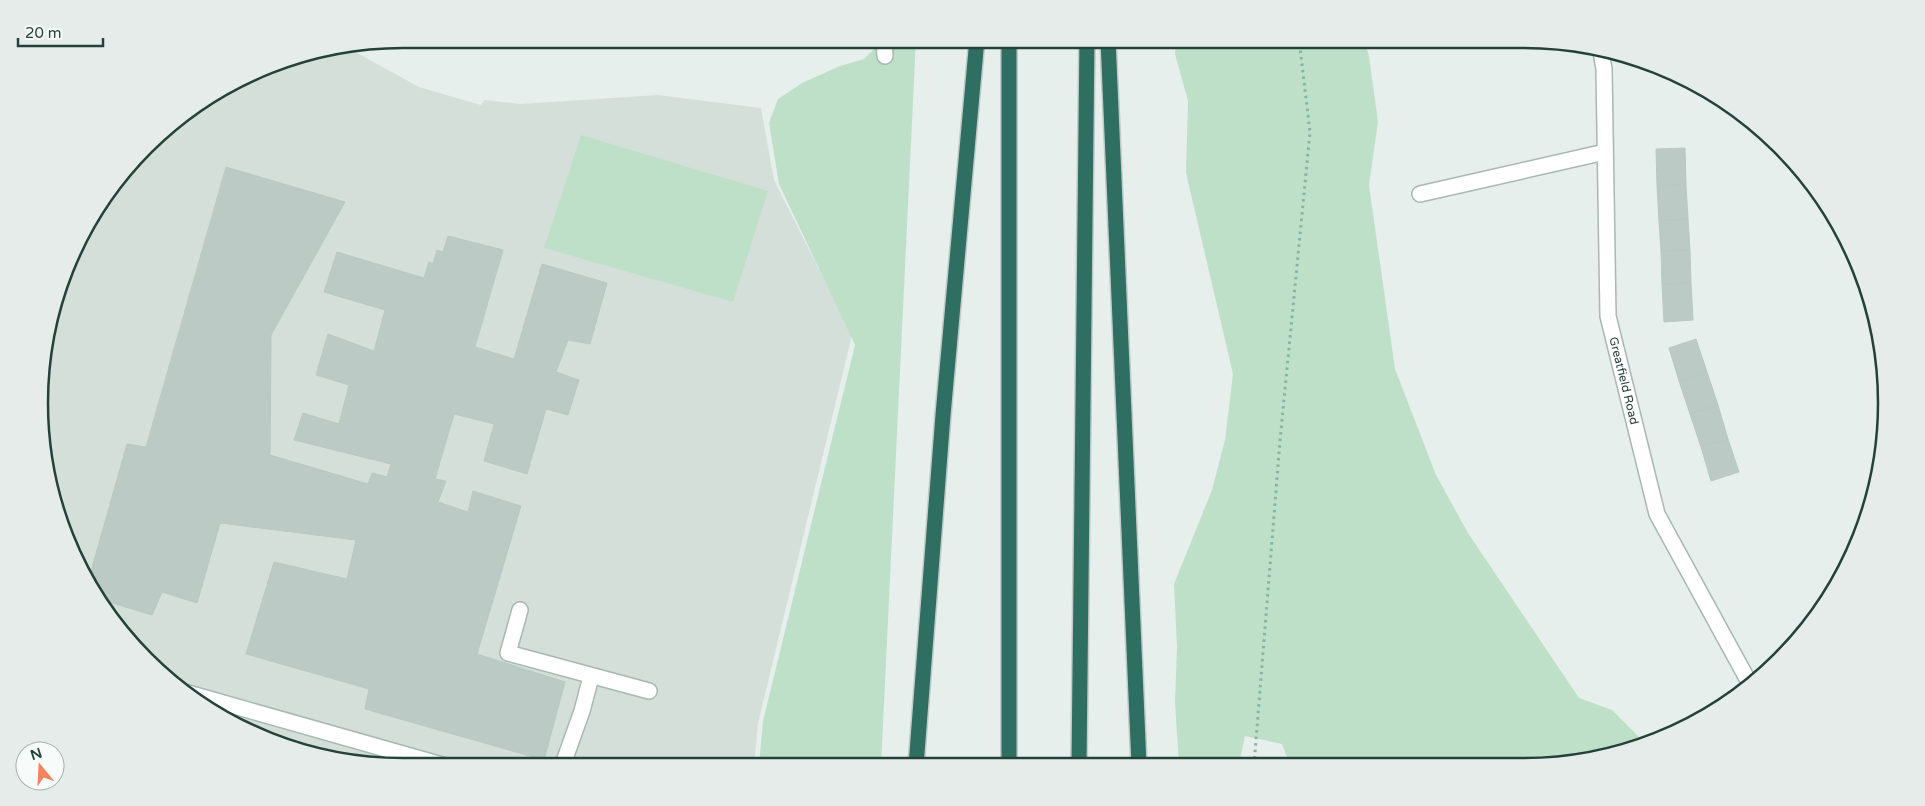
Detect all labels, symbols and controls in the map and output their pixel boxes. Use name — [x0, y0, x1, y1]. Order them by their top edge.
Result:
scale bar — [18, 15, 102, 47]
text: 20 m — [25, 24, 62, 42]
street label: Greatfield Road — [1606, 335, 1642, 426]
north arrow — [15, 741, 65, 791]
text: N — [28, 744, 44, 764]

